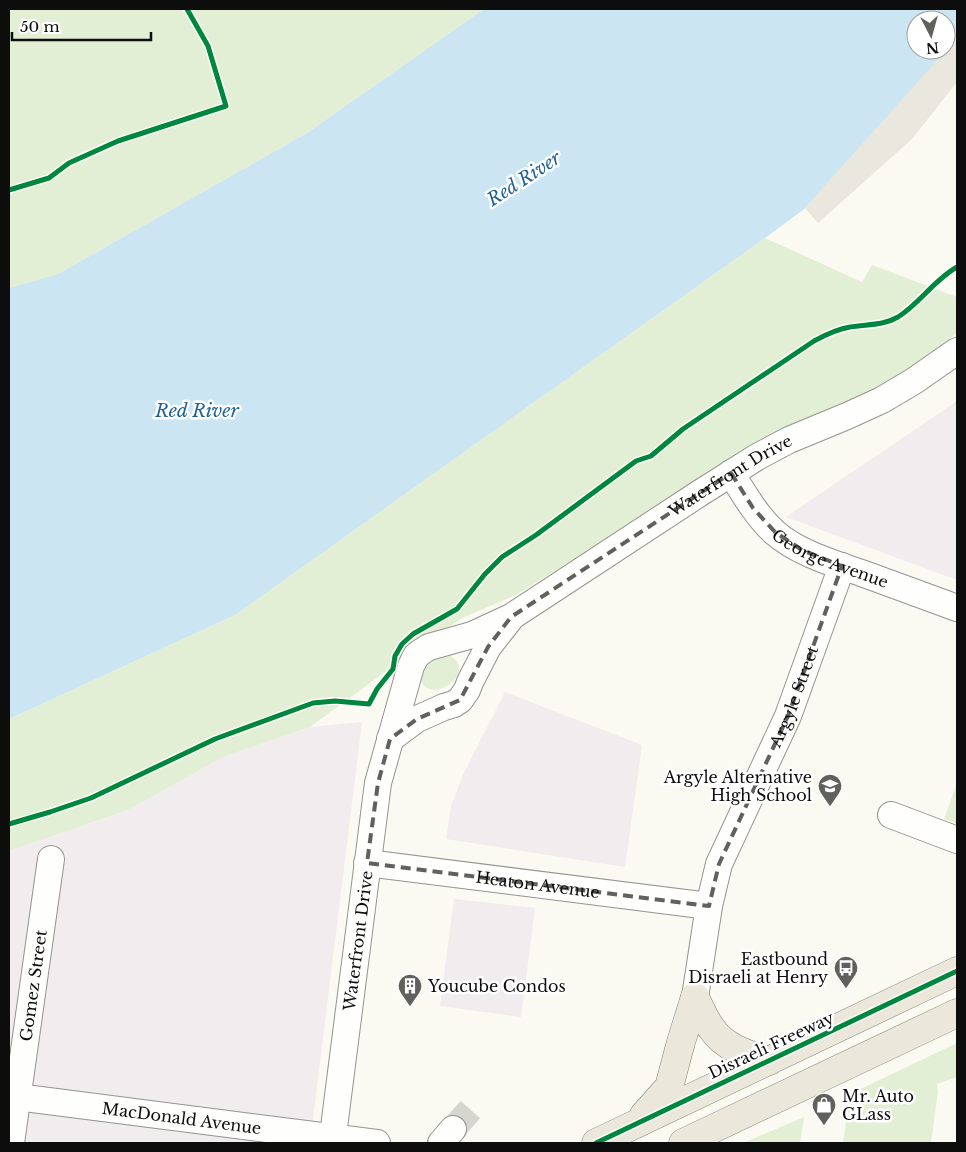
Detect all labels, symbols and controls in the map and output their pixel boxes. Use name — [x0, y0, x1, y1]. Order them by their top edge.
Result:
scale bar — [12, 10, 151, 42]
north arrow — [906, 10, 956, 60]
text: 50 m — [20, 17, 60, 36]
text: N — [925, 38, 940, 58]
water label: Red River — [482, 147, 566, 211]
water label: Red River — [154, 400, 239, 422]
street label: Waterfront Drive — [664, 430, 795, 522]
street label: George Avenue — [768, 524, 891, 592]
street label: Argyle Street — [765, 643, 822, 751]
place label: Argyle Alternative High School — [663, 767, 812, 805]
school or university icon: Argyle Alternative High School — [817, 773, 843, 807]
street label: Heaton Avenue — [474, 867, 601, 902]
street label: Waterfront Drive — [339, 869, 377, 1013]
street label: Gomez Street — [15, 928, 51, 1043]
place label: Eastbound Disraeli at Henry — [688, 949, 829, 987]
bus stop icon: Eastbound Disraeli at Henry — [833, 955, 859, 989]
building icon: Youcube Condos — [397, 973, 423, 1007]
place label: Youcube Condos — [427, 976, 566, 996]
street label: Disraeli Freeway — [705, 1007, 838, 1083]
place label: Mr. Auto GLass — [842, 1086, 914, 1124]
shop icon: Mr. Auto GLass — [811, 1092, 837, 1126]
street label: MacDonald Avenue — [101, 1098, 262, 1138]

